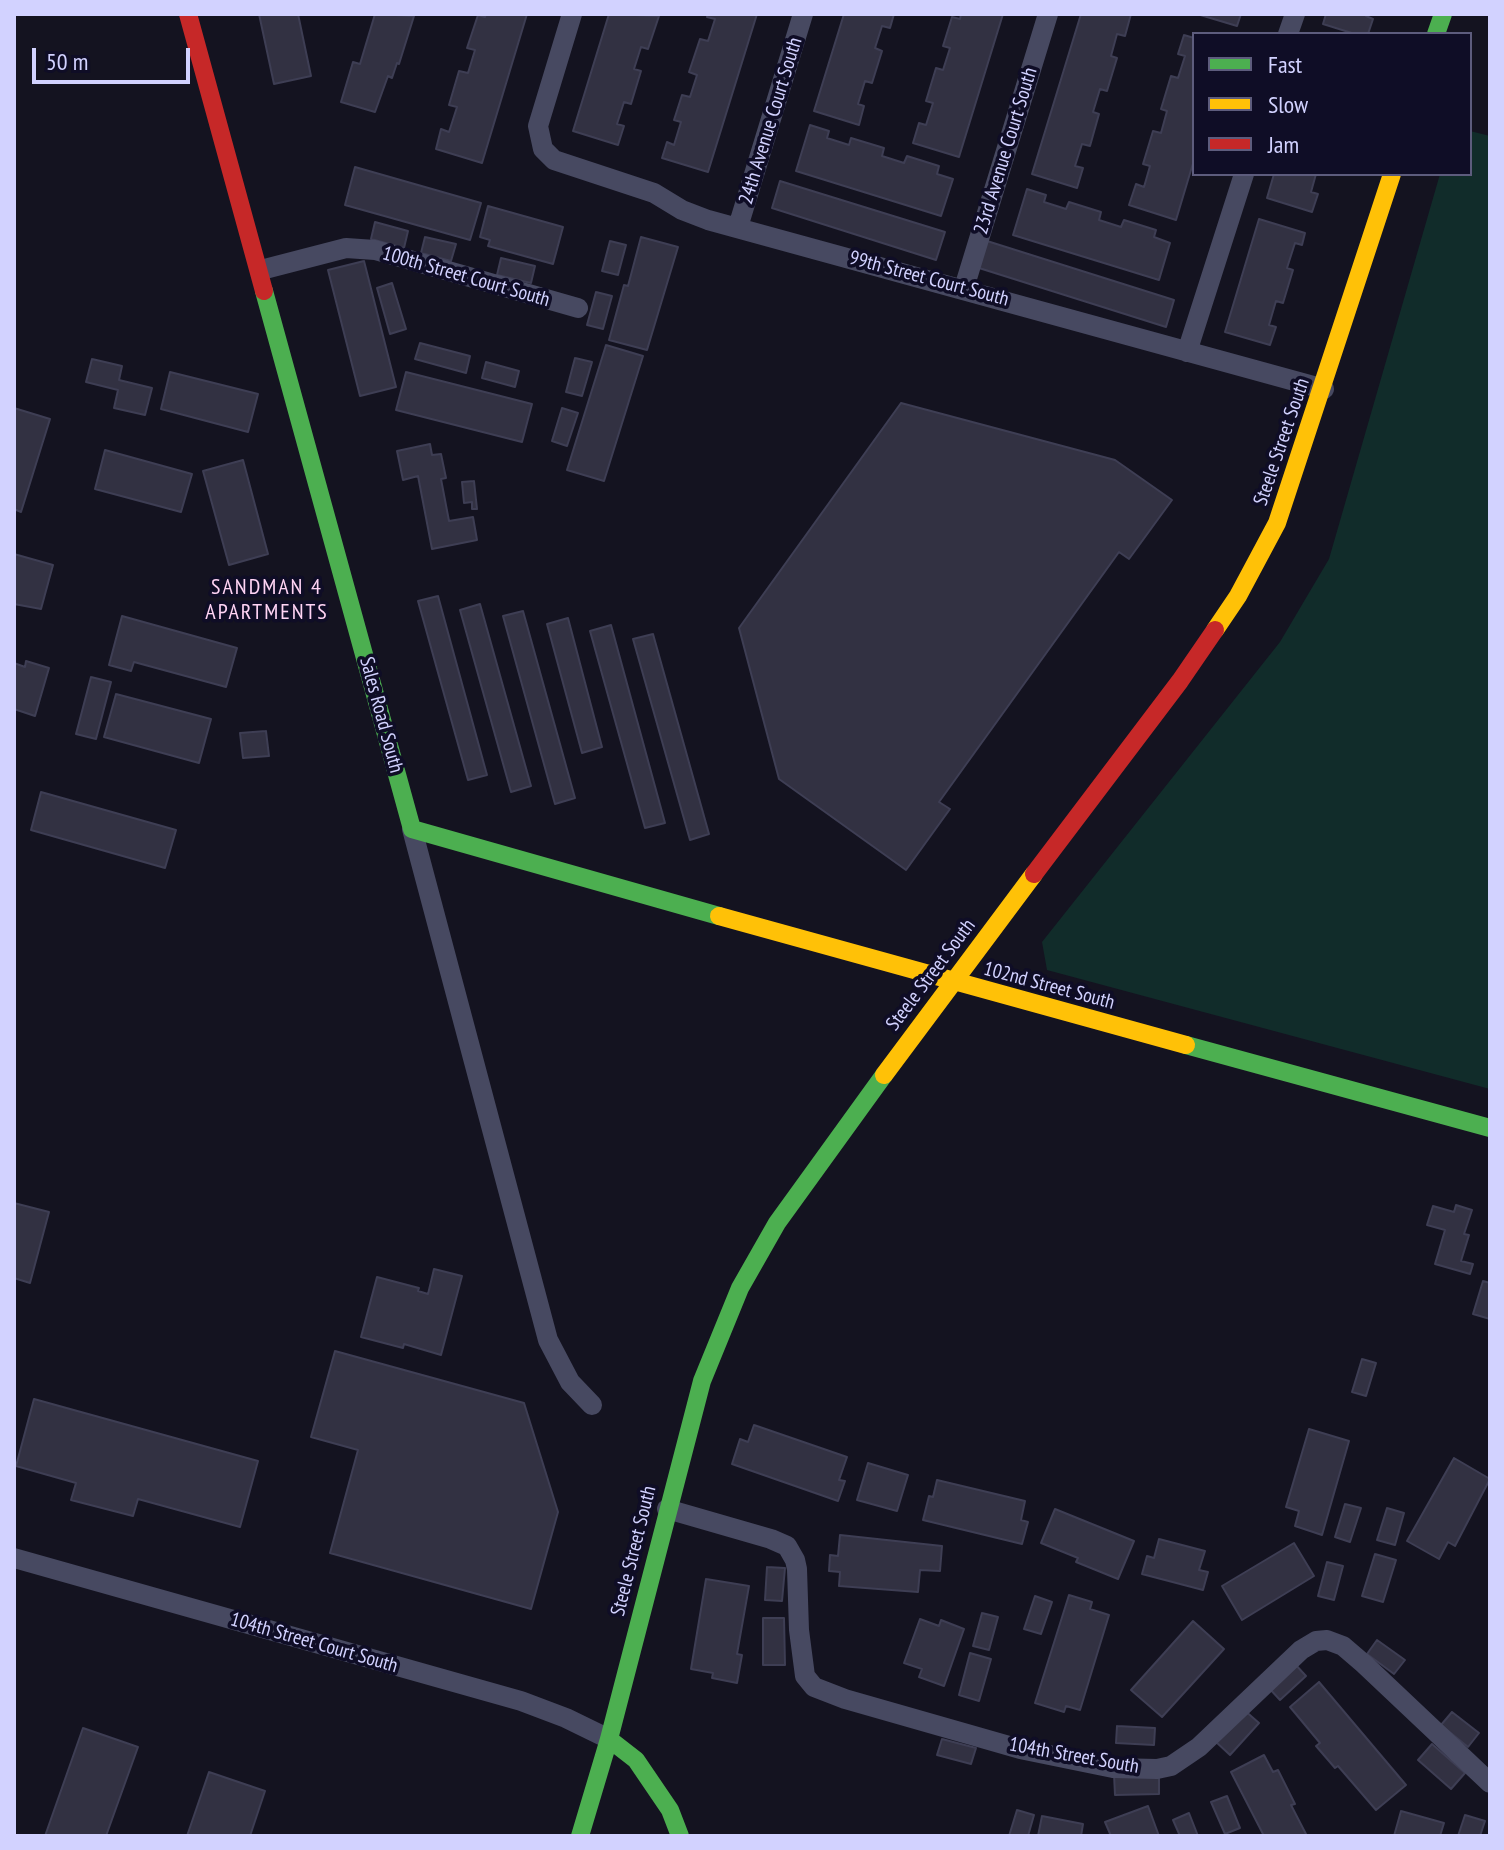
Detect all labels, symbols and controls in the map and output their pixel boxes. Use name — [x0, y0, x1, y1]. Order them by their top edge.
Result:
scale bar — [36, 32, 194, 82]
legend — [1192, 32, 1472, 176]
street label: 24th Avenue Court South — [734, 35, 808, 207]
text: 50 m — [46, 46, 88, 77]
text: Fast — [1268, 49, 1302, 80]
street label: 23rd Avenue Court South — [969, 65, 1043, 237]
text: Slow — [1268, 89, 1308, 120]
text: Jam — [1268, 129, 1299, 160]
street label: 100th Street Court South — [380, 242, 552, 312]
street label: 99th Street Court South — [847, 246, 1011, 312]
street label: Steele Street South — [1249, 375, 1315, 509]
district label: SANDMAN 4 APARTMENTS — [205, 575, 329, 626]
street label: Sales Road South — [354, 654, 408, 776]
street label: Steele Street South — [881, 915, 981, 1035]
street label: 102nd Street South — [981, 957, 1117, 1015]
street label: Steele Street South — [606, 1483, 662, 1619]
street label: 104th Street Court South — [228, 1608, 400, 1678]
street label: 104th Street South — [1007, 1733, 1141, 1779]

